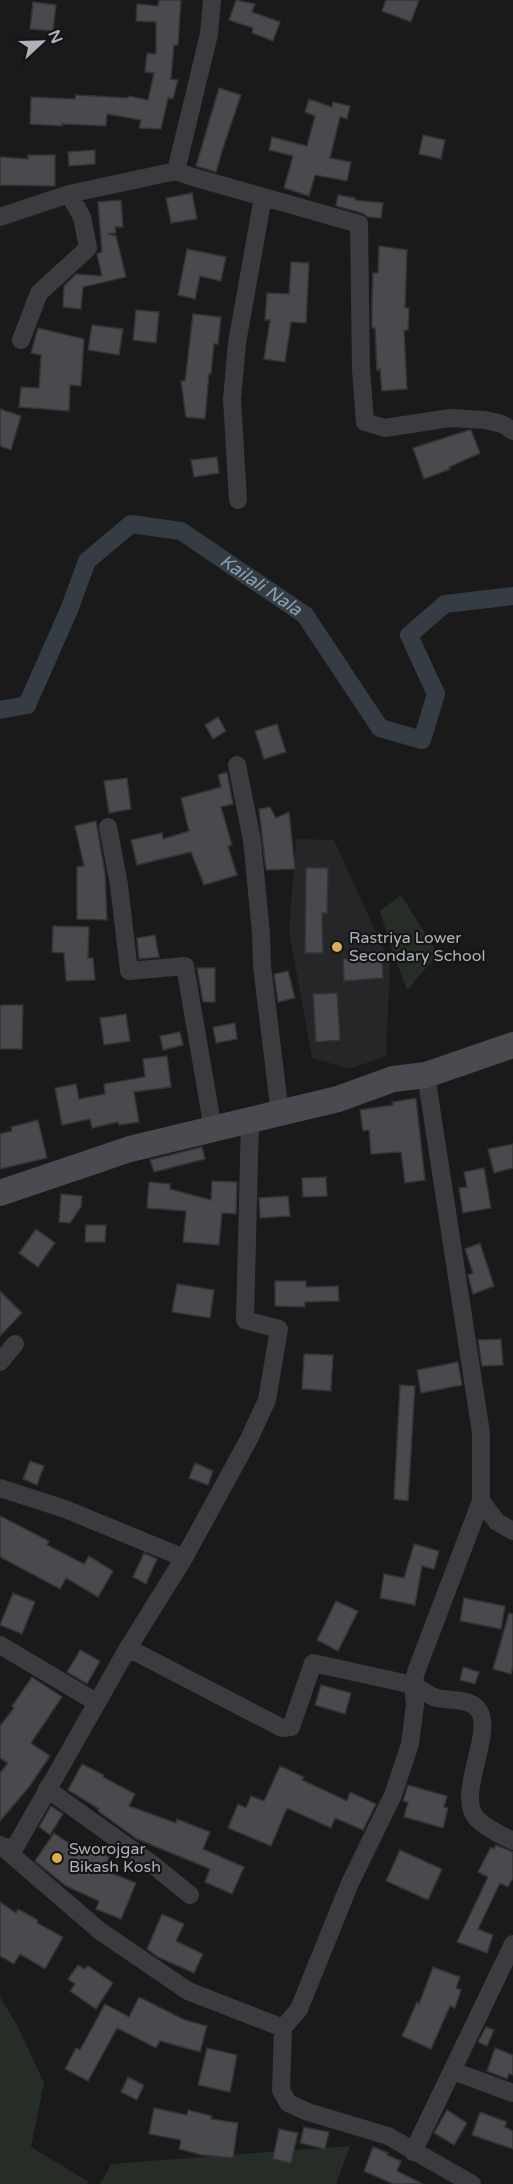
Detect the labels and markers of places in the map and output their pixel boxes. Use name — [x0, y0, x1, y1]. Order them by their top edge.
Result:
place label: Rastriya Lower Secondary School — [349, 928, 485, 966]
marker: Rastriya Lower Secondary School — [330, 940, 344, 954]
place label: Sworojgar Bikash Kosh — [69, 1839, 161, 1877]
marker: Sworojgar Bikash Kosh — [50, 1851, 64, 1865]

